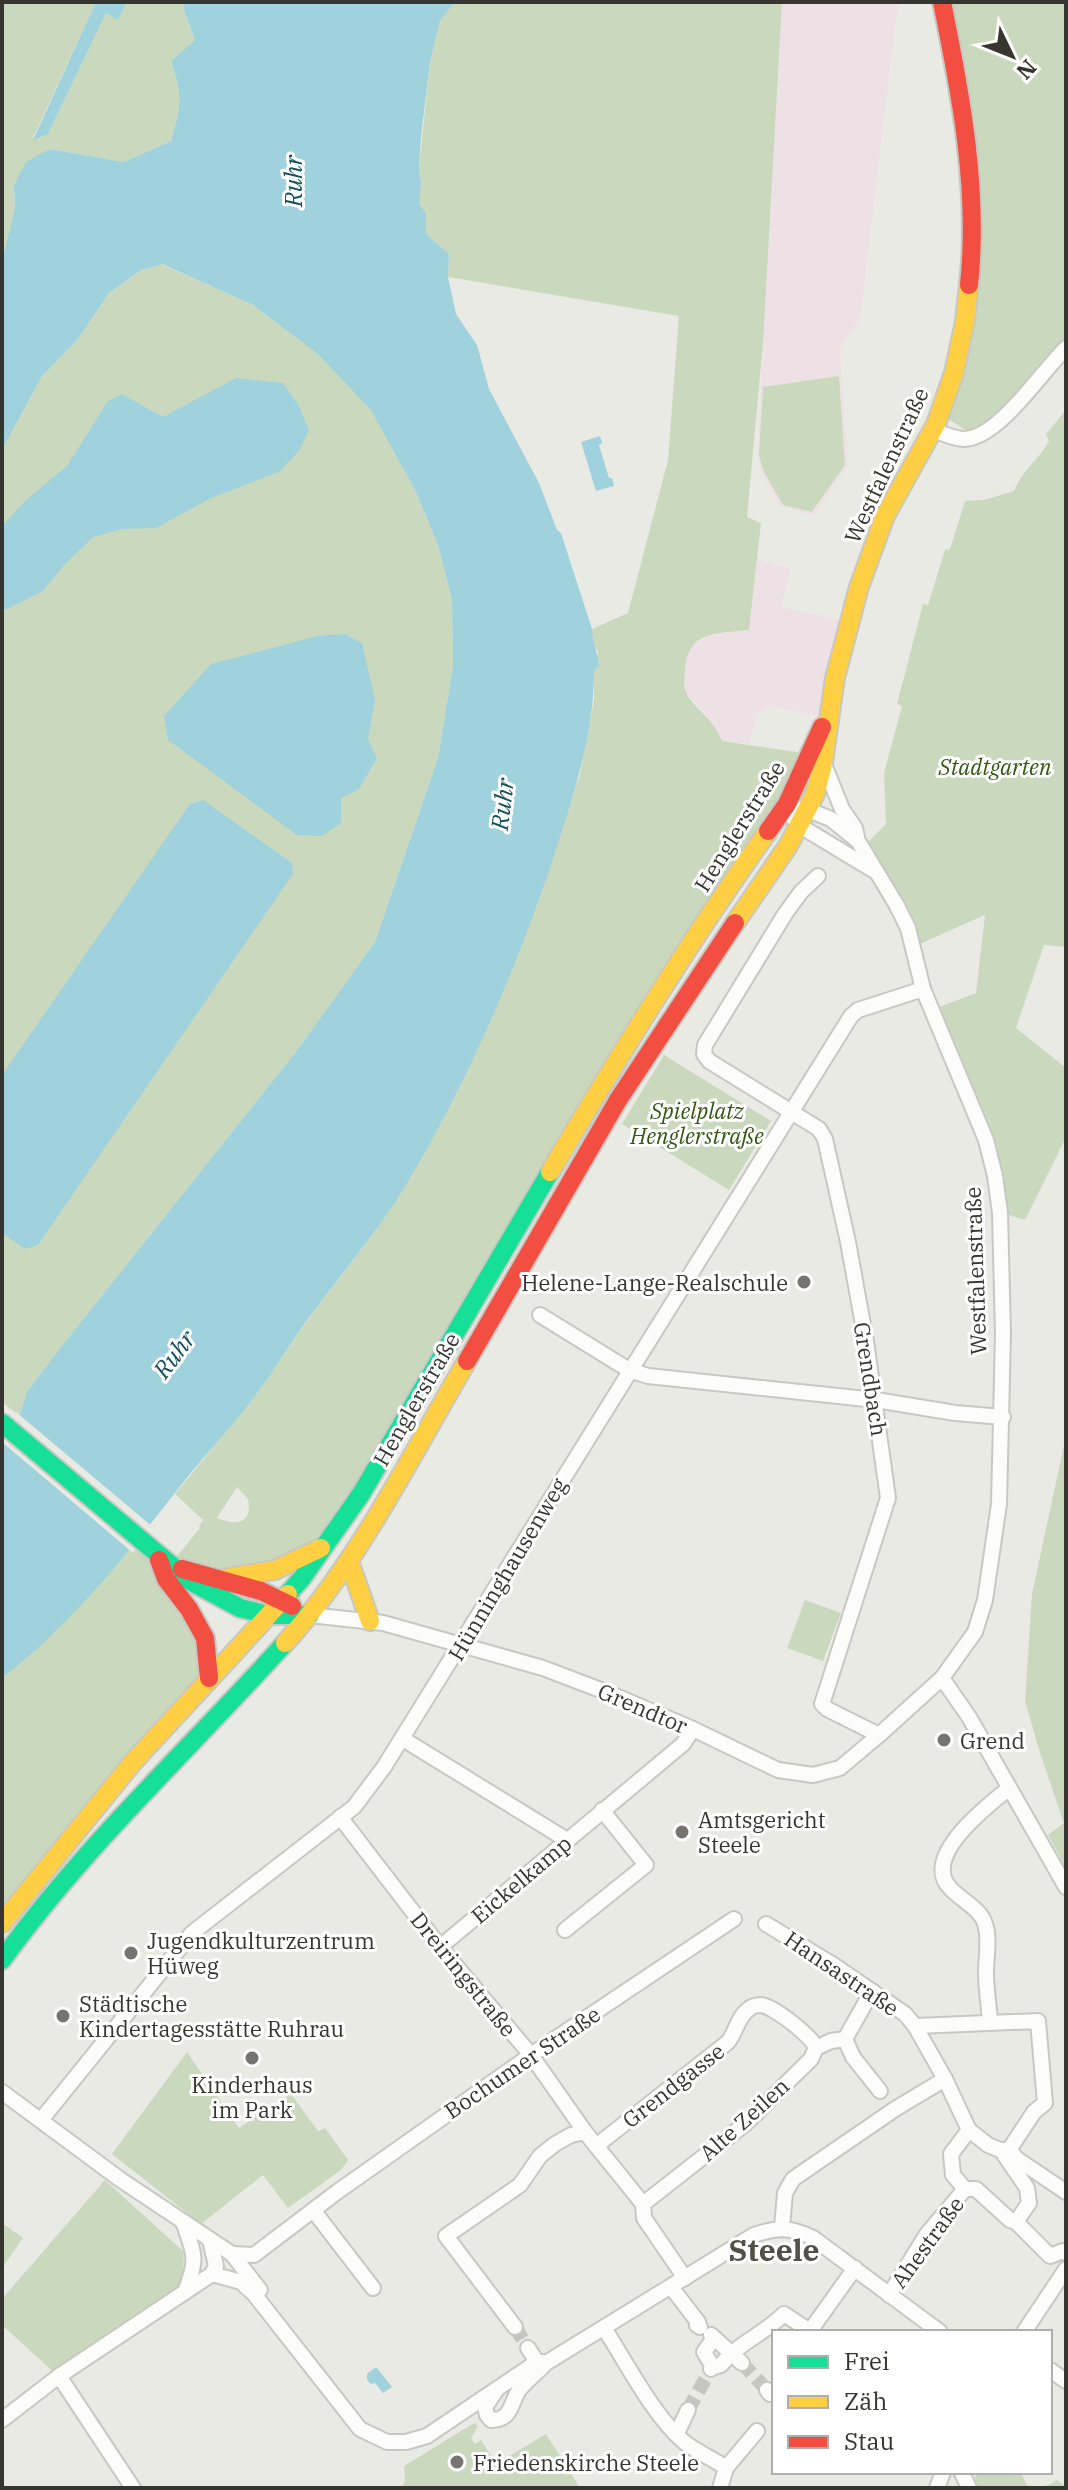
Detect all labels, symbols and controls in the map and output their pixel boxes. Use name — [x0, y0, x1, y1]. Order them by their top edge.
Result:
north arrow — [972, 16, 1052, 96]
text: N — [1010, 54, 1044, 86]
water label: Ruhr — [277, 153, 309, 208]
street label: Westfalenstraße — [837, 383, 935, 547]
park label: Stadtgarten — [938, 752, 1052, 781]
street label: Henglerstraße — [687, 755, 791, 897]
water label: Ruhr — [483, 775, 521, 833]
park label: Spielplatz Henglerstraße — [629, 1096, 764, 1150]
street label: Westfalenstraße — [958, 1186, 992, 1356]
place label: Helene-Lange-Realschule — [521, 1268, 788, 1297]
marker: Helene-Lange-Realschule — [795, 1273, 813, 1291]
street label: Grendbach — [848, 1320, 894, 1438]
water label: Ruhr — [145, 1322, 203, 1385]
street label: Henglerstraße — [366, 1327, 466, 1471]
street label: Hünninghausenweg — [441, 1472, 573, 1666]
street label: Grendtor — [594, 1676, 693, 1740]
place label: Grend — [960, 1726, 1025, 1755]
marker: Grend — [935, 1731, 953, 1749]
place label: Amtsgericht Steele — [698, 1805, 826, 1859]
marker: Amtsgericht Steele — [673, 1823, 691, 1841]
street label: Eickelkamp — [465, 1828, 577, 1930]
street label: Dreiringstraße — [405, 1906, 523, 2042]
street label: Hansastraße — [779, 1924, 905, 2022]
place label: Jugendkulturzentrum Hüweg — [147, 1926, 375, 1980]
marker: Jugendkulturzentrum Hüweg — [122, 1944, 140, 1962]
place label: Städtische Kindertagesstätte Ruhrau — [79, 1989, 344, 2043]
street label: Bochumer Straße — [438, 1999, 606, 2125]
marker: Städtische Kindertagesstätte Ruhrau — [54, 2007, 72, 2025]
street label: Grendgasse — [616, 2036, 730, 2134]
marker: Kinderhaus im Park — [243, 2049, 261, 2067]
place label: Kinderhaus im Park — [191, 2070, 313, 2124]
street label: Alte Zeilen — [693, 2071, 795, 2167]
street label: Ahestraße — [884, 2190, 970, 2294]
district label: Steele — [729, 2230, 819, 2269]
legend — [772, 2330, 1052, 2474]
text: Frei — [844, 2345, 889, 2377]
text: Zäh — [844, 2385, 887, 2417]
text: Stau — [844, 2425, 895, 2457]
place label: Friedenskirche Steele — [473, 2448, 699, 2477]
marker: Friedenskirche Steele — [448, 2453, 466, 2471]

